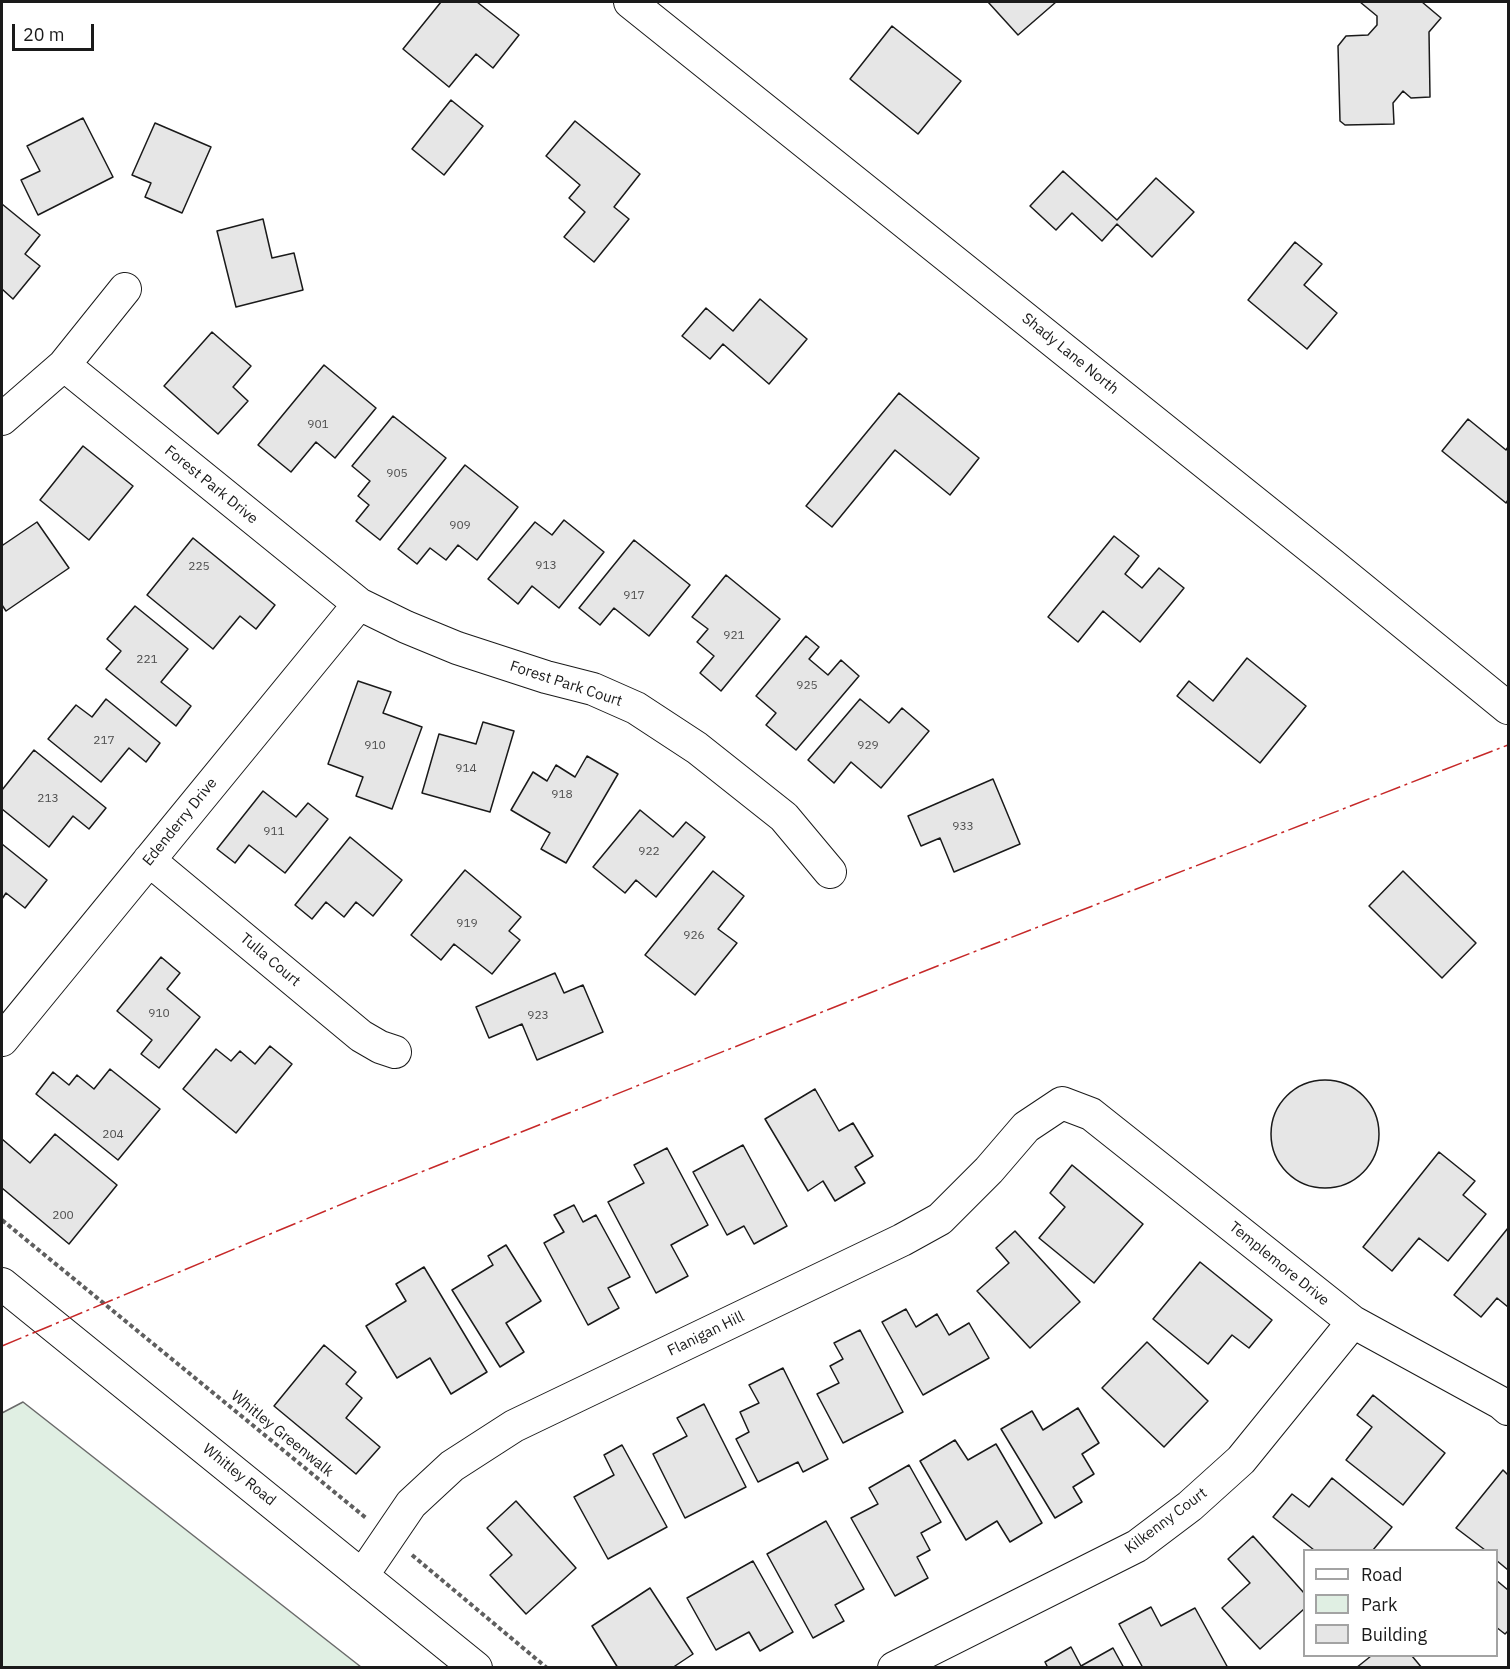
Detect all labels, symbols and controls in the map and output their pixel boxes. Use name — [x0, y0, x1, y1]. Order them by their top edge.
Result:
scale bar — [15, 12, 98, 50]
text: 20 m — [23, 23, 65, 46]
street label: Shady Lane North — [1018, 310, 1122, 398]
house number: 901 — [307, 418, 329, 432]
street label: Forest Park Drive — [161, 442, 261, 528]
house number: 905 — [386, 467, 408, 481]
house number: 909 — [449, 519, 471, 533]
house number: 913 — [535, 559, 557, 573]
house number: 225 — [188, 560, 210, 574]
house number: 917 — [623, 589, 645, 603]
house number: 921 — [723, 629, 745, 643]
house number: 221 — [136, 653, 158, 667]
street label: Forest Park Court — [508, 657, 624, 711]
house number: 925 — [796, 679, 818, 693]
house number: 217 — [93, 734, 115, 748]
house number: 910 — [364, 739, 386, 753]
house number: 929 — [857, 739, 879, 753]
house number: 914 — [455, 762, 477, 776]
street label: Edenderry Drive — [139, 774, 221, 870]
house number: 918 — [551, 788, 573, 802]
house number: 213 — [37, 792, 59, 806]
house number: 933 — [952, 820, 974, 834]
house number: 911 — [263, 825, 285, 839]
house number: 922 — [638, 845, 660, 859]
house number: 919 — [456, 917, 478, 931]
house number: 926 — [683, 929, 705, 943]
street label: Tulla Court — [236, 930, 304, 990]
house number: 910 — [148, 1007, 170, 1021]
house number: 923 — [527, 1009, 549, 1023]
house number: 204 — [102, 1128, 124, 1142]
house number: 200 — [52, 1209, 74, 1223]
street label: Templemore Drive — [1225, 1218, 1333, 1310]
street label: Flanigan Hill — [665, 1308, 747, 1360]
street label: Whitley Greenwalk — [227, 1387, 337, 1481]
street label: Whitley Road — [199, 1440, 279, 1510]
street label: Kilkenny Court — [1121, 1484, 1211, 1558]
legend — [1303, 1549, 1498, 1657]
text: Road — [1361, 1563, 1402, 1586]
text: Park — [1361, 1593, 1397, 1616]
text: Building — [1361, 1623, 1427, 1646]

